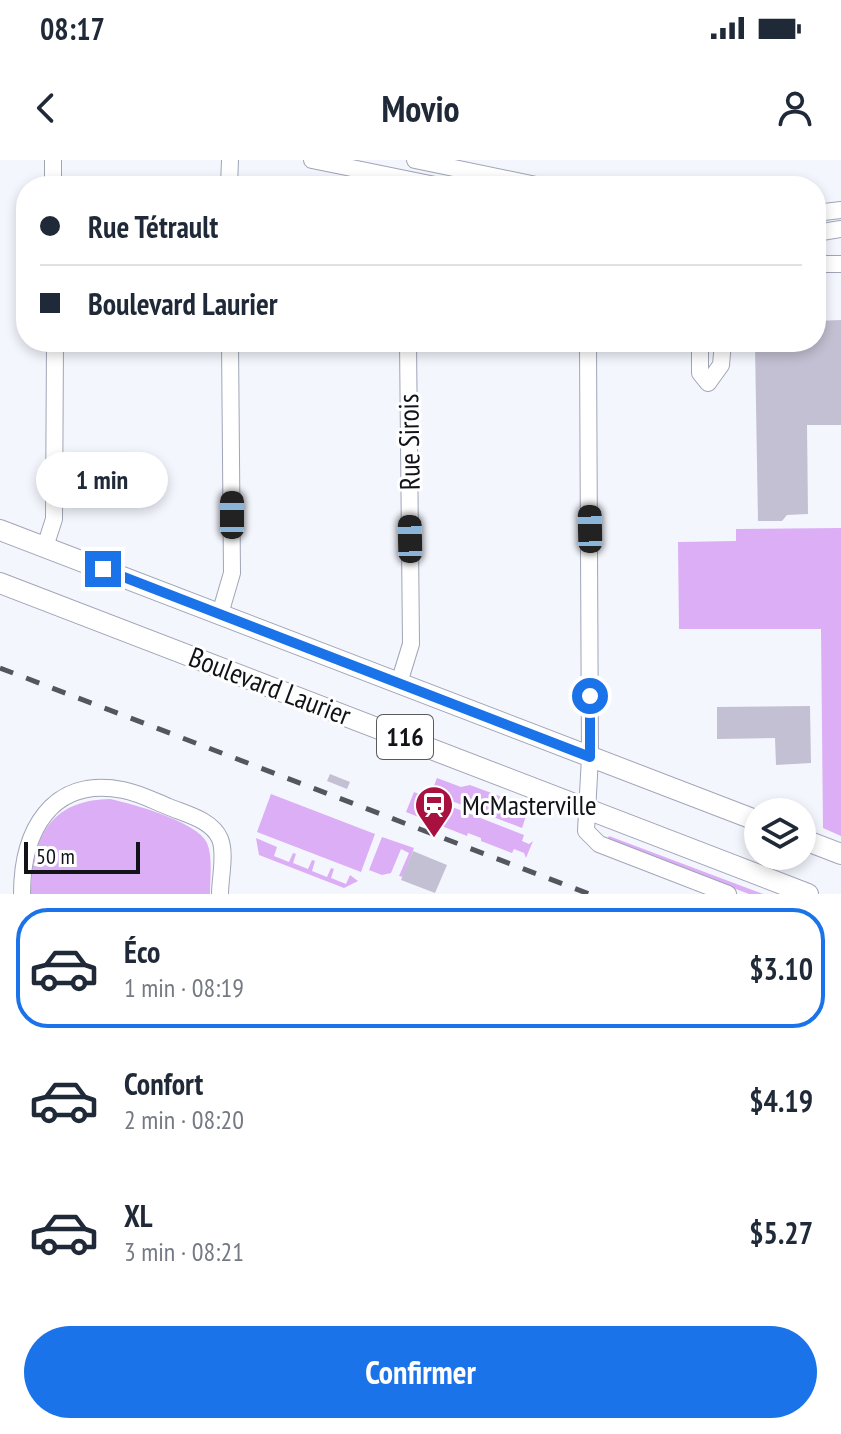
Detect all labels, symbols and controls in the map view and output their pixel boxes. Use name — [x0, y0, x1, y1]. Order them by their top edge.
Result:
text: 08:17 — [40, 9, 105, 48]
text: Movio — [381, 85, 460, 132]
icon: back — [24, 86, 68, 130]
icon: person — [773, 86, 817, 130]
text: Rue Tétrault — [88, 207, 218, 246]
text: Boulevard Laurier — [88, 284, 278, 323]
street label: Rue Sirois — [389, 393, 428, 491]
callout: 1 min — [37, 453, 169, 509]
text: 1 min — [76, 463, 128, 496]
car — [220, 491, 244, 539]
car — [578, 505, 602, 553]
car — [398, 515, 422, 563]
route end — [85, 551, 121, 587]
street label: Boulevard Laurier — [184, 638, 357, 733]
route start — [572, 678, 608, 714]
road number: 116 — [377, 715, 433, 759]
station icon: McMasterville — [413, 784, 455, 839]
place label: McMasterville — [462, 786, 597, 823]
map controls — [744, 798, 816, 870]
button: layers — [744, 798, 816, 870]
scale bar — [24, 838, 140, 874]
text: 50 m — [36, 842, 75, 870]
icon: car — [28, 932, 100, 1004]
text: Éco — [124, 932, 160, 971]
text: $3.10 — [749, 949, 813, 988]
text: 1 min · 08:19 — [124, 971, 244, 1004]
icon: car — [28, 1064, 100, 1136]
text: Confort — [124, 1064, 203, 1103]
text: $4.19 — [749, 1081, 813, 1120]
text: 2 min · 08:20 — [124, 1103, 244, 1136]
icon: car — [28, 1196, 100, 1268]
text: XL — [124, 1196, 153, 1235]
text: $5.27 — [749, 1213, 813, 1252]
text: 3 min · 08:21 — [124, 1235, 244, 1268]
button: Confirmer — [24, 1326, 817, 1418]

